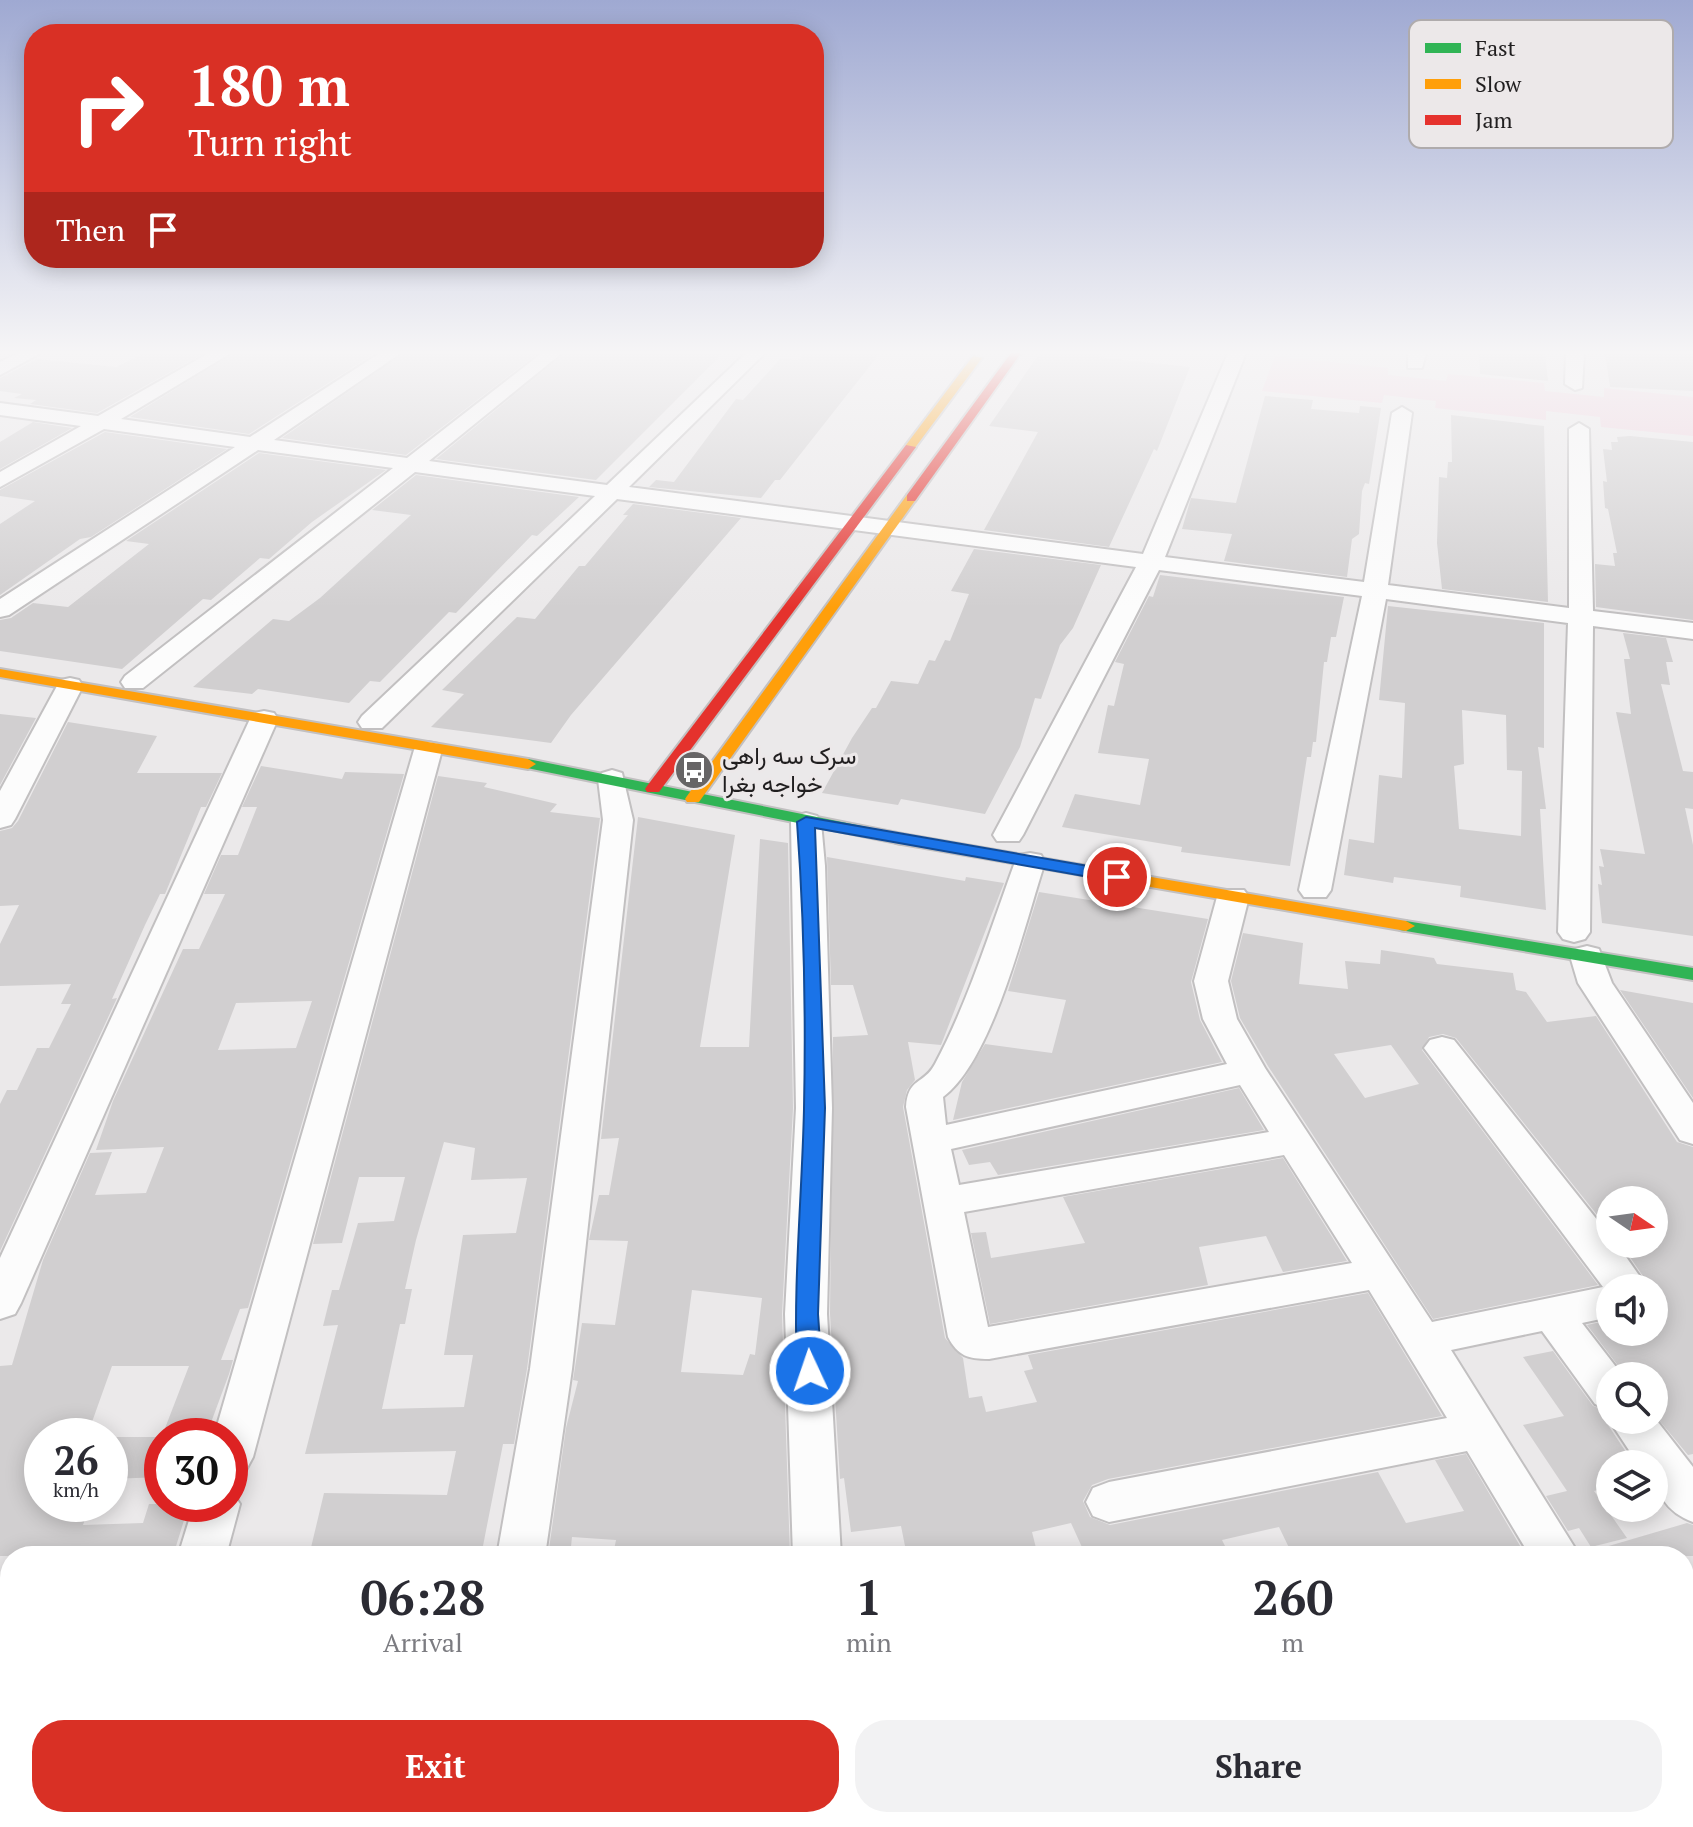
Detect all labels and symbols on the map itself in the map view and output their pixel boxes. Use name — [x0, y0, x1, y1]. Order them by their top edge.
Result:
legend — [1409, 20, 1673, 148]
text: Fast — [1475, 33, 1516, 62]
text: Slow — [1475, 69, 1522, 98]
text: Jam — [1475, 105, 1513, 134]
place label: سرک سه راهی خواجه بغرا — [722, 739, 856, 799]
bus stop icon: سرک سه راهی خواجه بغرا — [673, 749, 715, 791]
pin — [1083, 843, 1151, 911]
north arrow — [1596, 1186, 1668, 1258]
position arrow — [768, 1329, 852, 1413]
speed limit sign: 30 — [144, 1418, 248, 1522]

